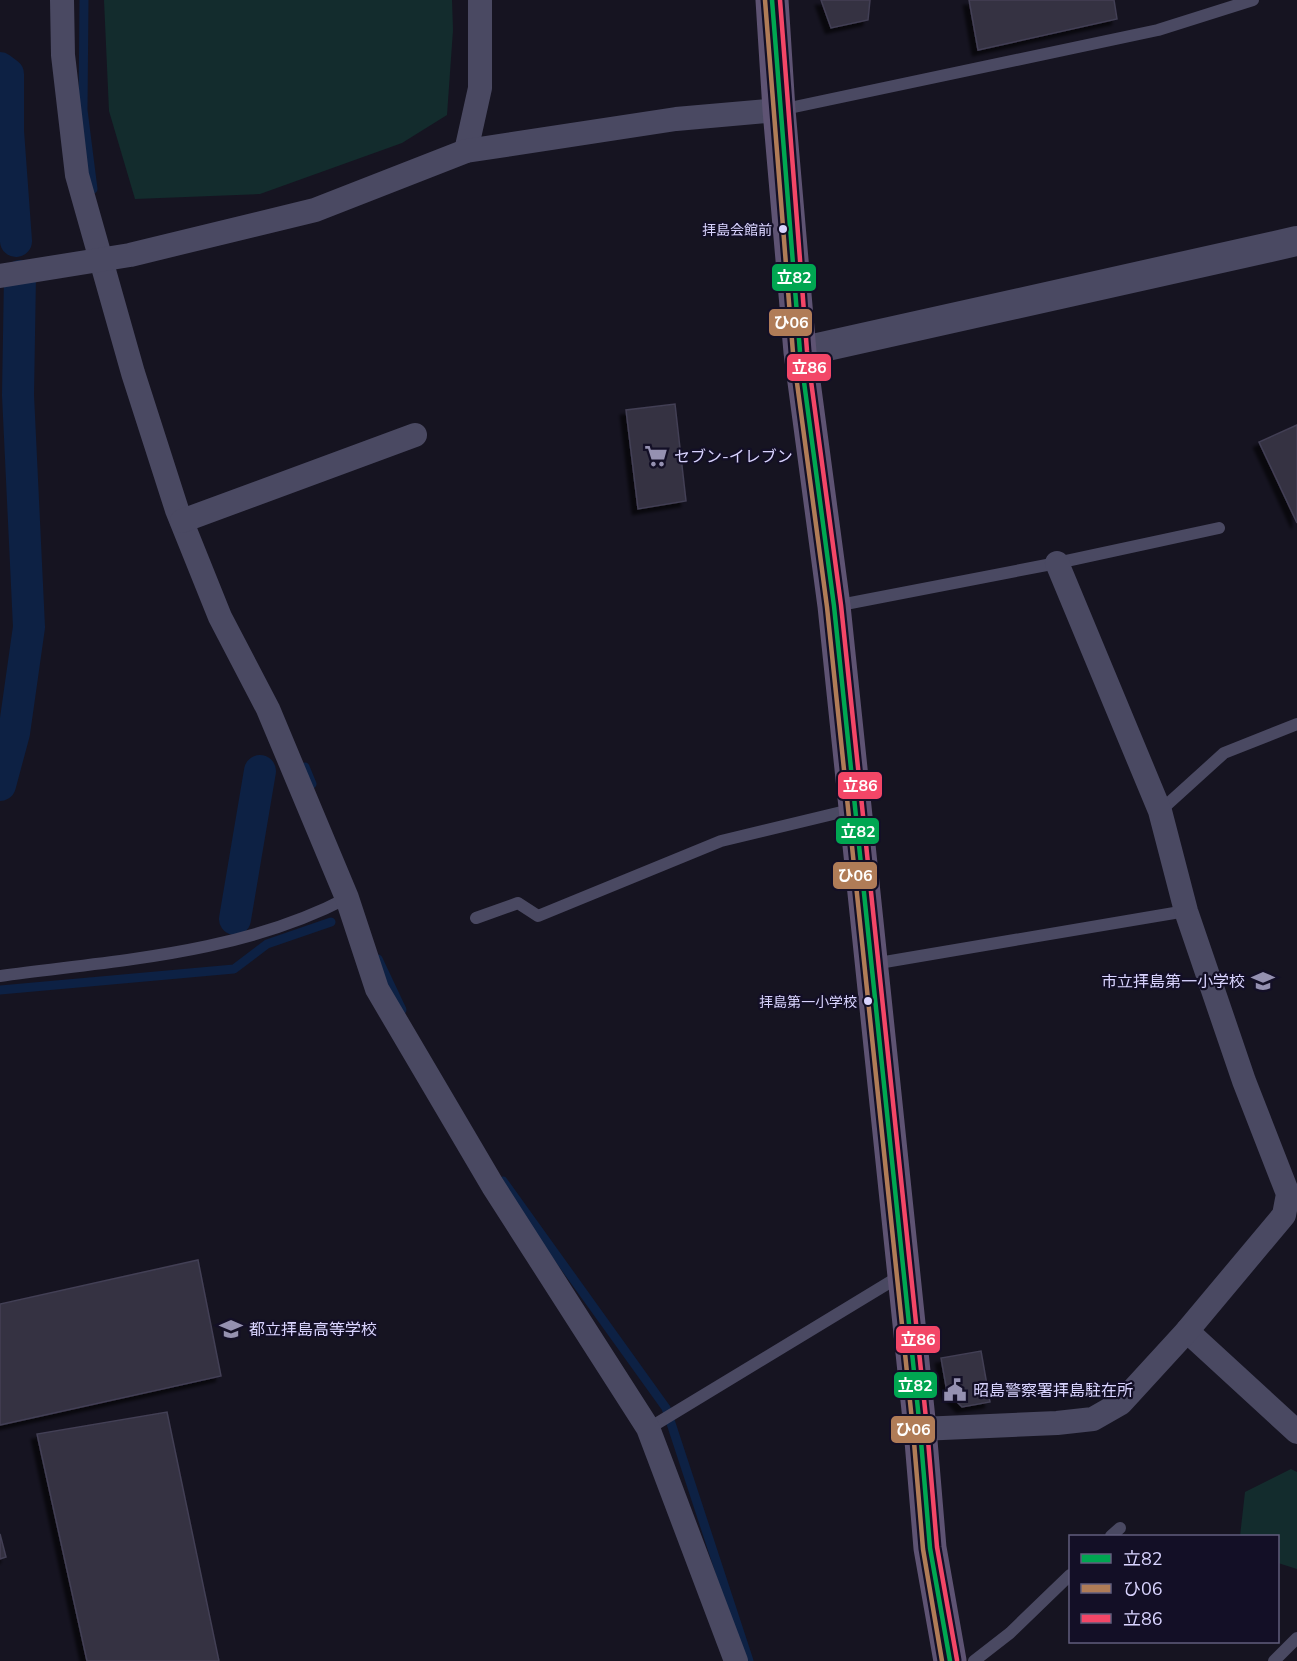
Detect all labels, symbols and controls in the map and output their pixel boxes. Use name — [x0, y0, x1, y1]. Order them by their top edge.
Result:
place label: 拝島会館前 — [702, 221, 772, 240]
marker: 拝島会館前 — [777, 223, 789, 235]
line badge: 立82 — [771, 263, 817, 292]
text: 立82 — [776, 267, 812, 289]
line badge: ひ06 — [768, 308, 813, 337]
text: ひ06 — [773, 312, 809, 334]
line badge: 立86 — [786, 353, 832, 382]
text: 立86 — [791, 357, 827, 379]
supermarket icon: セブン-イレブン — [643, 443, 669, 469]
place label: セブン-イレブン — [674, 446, 793, 468]
line badge: 立86 — [837, 771, 883, 800]
text: 立86 — [842, 775, 878, 797]
line badge: 立82 — [835, 817, 880, 845]
text: 立82 — [840, 821, 876, 843]
line badge: ひ06 — [832, 861, 878, 890]
text: ひ06 — [837, 865, 873, 887]
school or university icon: 市立拝島第一小学校 — [1250, 968, 1276, 994]
place label: 市立拝島第一小学校 — [1101, 971, 1245, 993]
place label: 拝島第一小学校 — [759, 993, 857, 1012]
marker: 拝島第一小学校 — [862, 995, 874, 1007]
school or university icon: 都立拝島高等学校 — [218, 1316, 244, 1342]
place label: 都立拝島高等学校 — [249, 1319, 377, 1341]
line badge: 立86 — [895, 1325, 941, 1354]
text: 立86 — [900, 1329, 936, 1351]
line badge: 立82 — [893, 1371, 938, 1399]
text: 立82 — [897, 1375, 933, 1397]
public building icon: 昭島警察署拝島駐在所 — [942, 1377, 968, 1403]
place label: 昭島警察署拝島駐在所 — [973, 1380, 1133, 1402]
line badge: ひ06 — [890, 1415, 936, 1444]
text: ひ06 — [895, 1419, 931, 1441]
legend — [1069, 1535, 1279, 1643]
text: 立82 — [1123, 1547, 1163, 1571]
text: ひ06 — [1123, 1577, 1163, 1601]
text: 立86 — [1123, 1607, 1163, 1631]

